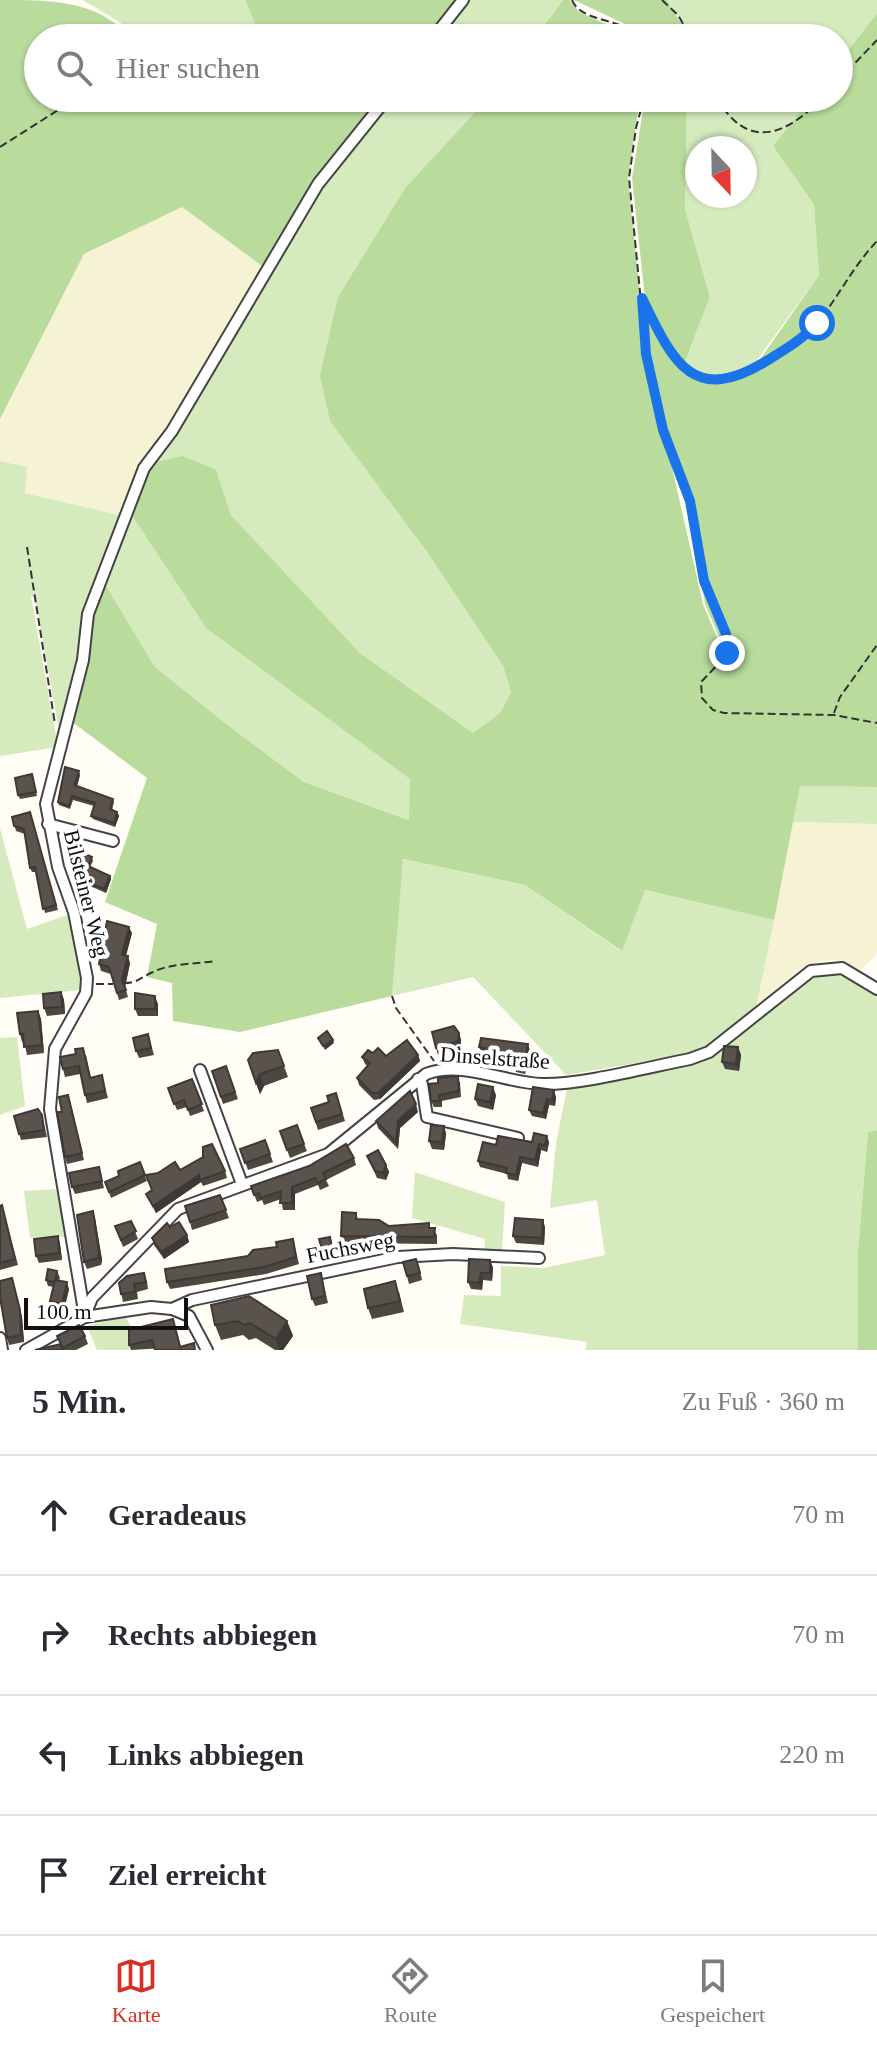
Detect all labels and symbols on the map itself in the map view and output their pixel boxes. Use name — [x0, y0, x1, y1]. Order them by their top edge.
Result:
north arrow — [685, 136, 757, 208]
route start — [799, 305, 835, 341]
route end — [709, 635, 745, 671]
street label: Bilsteiner Weg — [59, 827, 114, 959]
street label: Dinselstraße — [439, 1041, 551, 1074]
street label: Fuchsweg — [304, 1227, 396, 1268]
scale bar — [24, 1294, 188, 1330]

